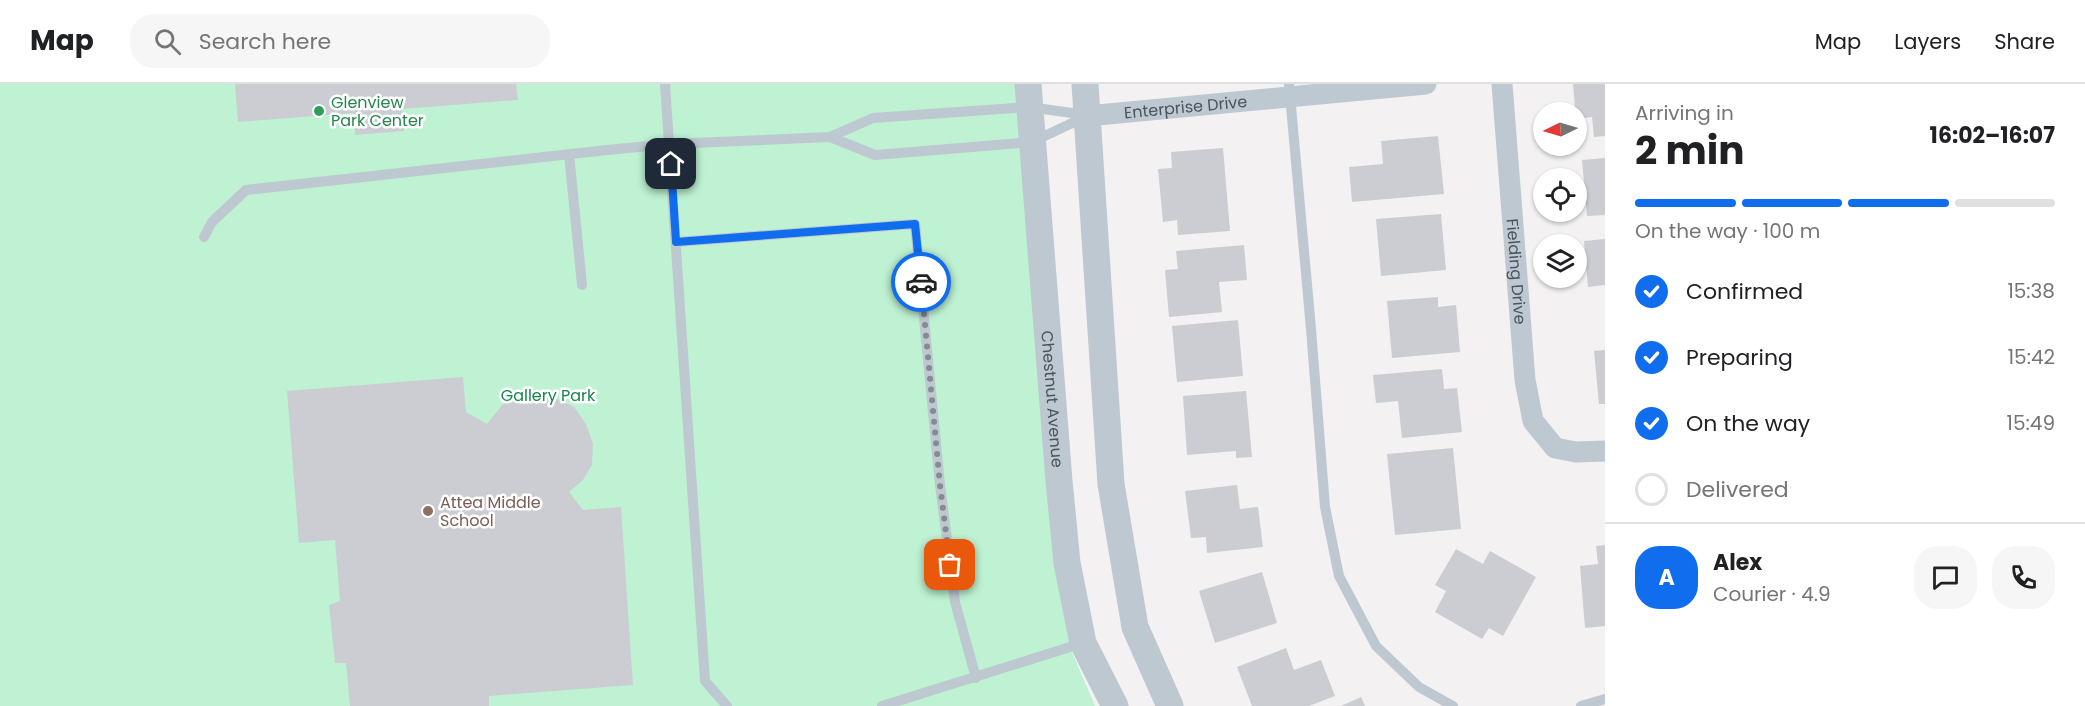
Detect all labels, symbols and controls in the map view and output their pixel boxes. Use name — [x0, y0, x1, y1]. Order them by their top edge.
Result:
search box — [130, 14, 550, 68]
text: Map — [30, 21, 94, 60]
icon: search — [151, 25, 184, 58]
text: Search here — [199, 26, 331, 57]
text: Map — [1815, 27, 1861, 56]
text: Layers — [1894, 27, 1961, 56]
text: Share — [1994, 27, 2055, 56]
street label: Enterprise Drive — [1123, 90, 1248, 124]
place label: Glenview Park Center — [331, 91, 424, 132]
text: Arriving in — [1635, 99, 1734, 127]
north arrow — [1533, 102, 1587, 156]
map controls — [1533, 102, 1587, 288]
marker: Glenview Park Center — [312, 104, 326, 118]
text: 16:02–16:07 — [1930, 120, 2055, 151]
text: 2 min — [1635, 123, 1745, 178]
pin — [645, 138, 696, 189]
icon: home — [654, 147, 687, 180]
button: locate — [1533, 168, 1587, 222]
text: On the way · 100 m — [1635, 217, 1820, 245]
street label: Fielding Drive — [1500, 218, 1532, 325]
button: layers — [1533, 234, 1587, 288]
courier — [891, 252, 951, 312]
icon: car — [905, 266, 938, 299]
icon: check — [1635, 275, 1668, 308]
text: Confirmed — [1686, 276, 1803, 307]
text: 15:38 — [2007, 277, 2055, 305]
street label: Chestnut Avenue — [1035, 330, 1069, 469]
icon: check — [1635, 341, 1668, 374]
text: Preparing — [1686, 342, 1793, 373]
text: 15:42 — [2008, 343, 2055, 371]
park label: Gallery Park — [501, 384, 596, 407]
icon: check — [1635, 407, 1668, 440]
text: On the way — [1686, 408, 1810, 439]
text: 15:49 — [2007, 409, 2055, 437]
text: Delivered — [1686, 474, 1789, 505]
place label: Attea Middle School — [440, 491, 541, 532]
marker: Attea Middle School — [421, 504, 435, 518]
pin — [924, 539, 975, 590]
button: chat — [1914, 546, 1977, 609]
button: phone — [1992, 546, 2055, 609]
text: Alex — [1713, 547, 1762, 578]
icon: bag — [933, 548, 966, 581]
text: A — [1658, 562, 1675, 593]
text: Courier · 4.9 — [1713, 580, 1831, 608]

